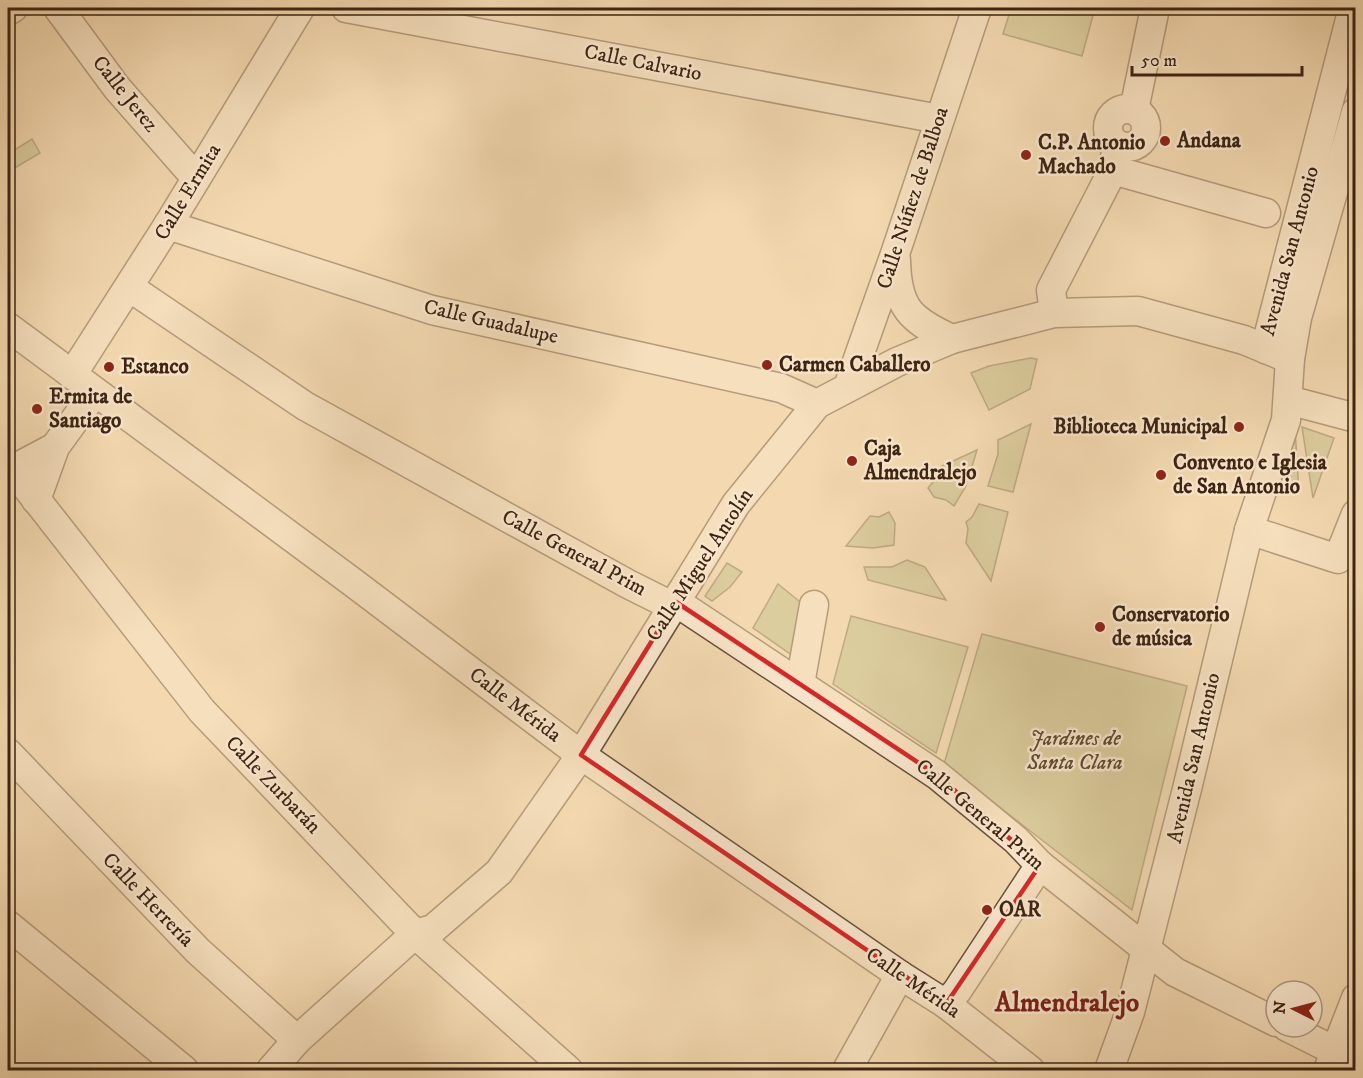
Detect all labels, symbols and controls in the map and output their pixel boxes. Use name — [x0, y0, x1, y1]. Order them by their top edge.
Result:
street label: Calle Calvario — [582, 39, 704, 87]
scale bar — [1132, 39, 1302, 77]
street label: Calle Jerez — [86, 50, 164, 138]
text: 50 m — [1141, 50, 1177, 72]
street label: Calle Núñez de Balboa — [871, 104, 955, 292]
place label: Andana — [1176, 128, 1242, 154]
place label: C.P. Antonio Machado — [1038, 130, 1145, 180]
marker: Andana — [1158, 134, 1172, 148]
street label: Calle Ermita — [149, 139, 227, 245]
marker: C.P. Antonio Machado — [1019, 148, 1033, 162]
street label: Avenida San Antonio — [1255, 163, 1325, 339]
street label: Calle Guadalupe — [421, 294, 561, 350]
place label: Carmen Caballero — [779, 352, 930, 378]
place label: Estanco — [121, 354, 189, 380]
marker: Carmen Caballero — [760, 358, 774, 372]
marker: Estanco — [102, 360, 116, 374]
place label: Ermita de Santiago — [49, 384, 132, 434]
marker: Ermita de Santiago — [30, 402, 44, 416]
place label: Biblioteca Municipal — [1053, 414, 1228, 440]
marker: Biblioteca Municipal — [1232, 420, 1246, 434]
place label: Caja Almendralejo — [863, 436, 976, 487]
place label: Convento e Iglesia de San Antonio — [1173, 450, 1328, 500]
marker: Caja Almendralejo — [845, 454, 859, 468]
marker: Convento e Iglesia de San Antonio — [1154, 468, 1168, 482]
street label: Calle Miguel Antolín — [641, 484, 759, 646]
street label: Calle General Prim — [497, 504, 651, 602]
place label: Conservatorio de música — [1112, 602, 1229, 652]
marker: Conservatorio de música — [1093, 620, 1107, 634]
street label: Calle Mérida — [464, 662, 566, 748]
street label: Avenida San Antonio — [1162, 670, 1226, 846]
park label: Jardines de Santa Clara — [1026, 726, 1123, 776]
street label: Calle Zurbarán — [220, 730, 326, 840]
street label: Calle General Prim — [910, 754, 1050, 877]
street label: Calle Herrería — [97, 847, 199, 953]
place label: OAR — [999, 897, 1042, 923]
marker: OAR — [980, 903, 994, 917]
street label: Calle Mérida — [861, 942, 965, 1024]
north arrow — [1264, 979, 1324, 1039]
district label: Almendralejo — [994, 986, 1139, 1020]
text: N — [1269, 1000, 1291, 1015]

